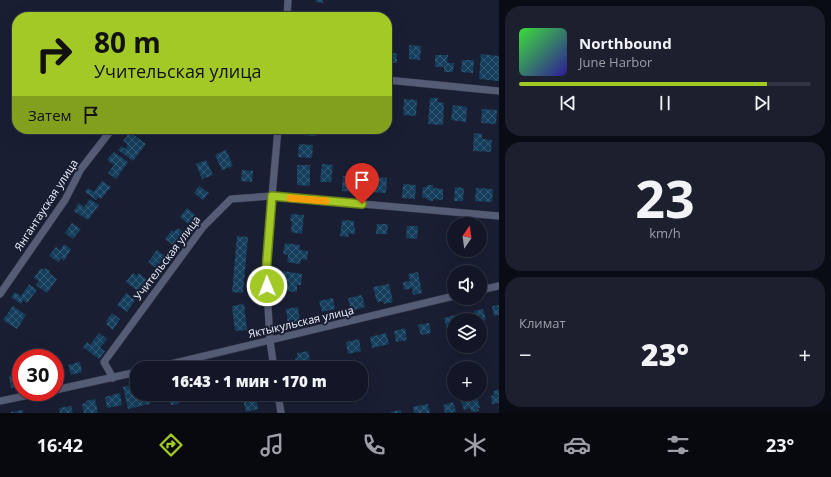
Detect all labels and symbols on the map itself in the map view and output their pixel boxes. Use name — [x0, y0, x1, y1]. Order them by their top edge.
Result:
street label: Янгантауская улица — [10, 156, 81, 253]
pin — [345, 163, 379, 204]
street label: Учительская улица — [130, 212, 203, 303]
north arrow — [447, 217, 487, 257]
position arrow — [246, 265, 288, 307]
street label: Яктыкульская улица — [247, 302, 355, 341]
speed limit sign: 30 — [12, 349, 64, 401]

